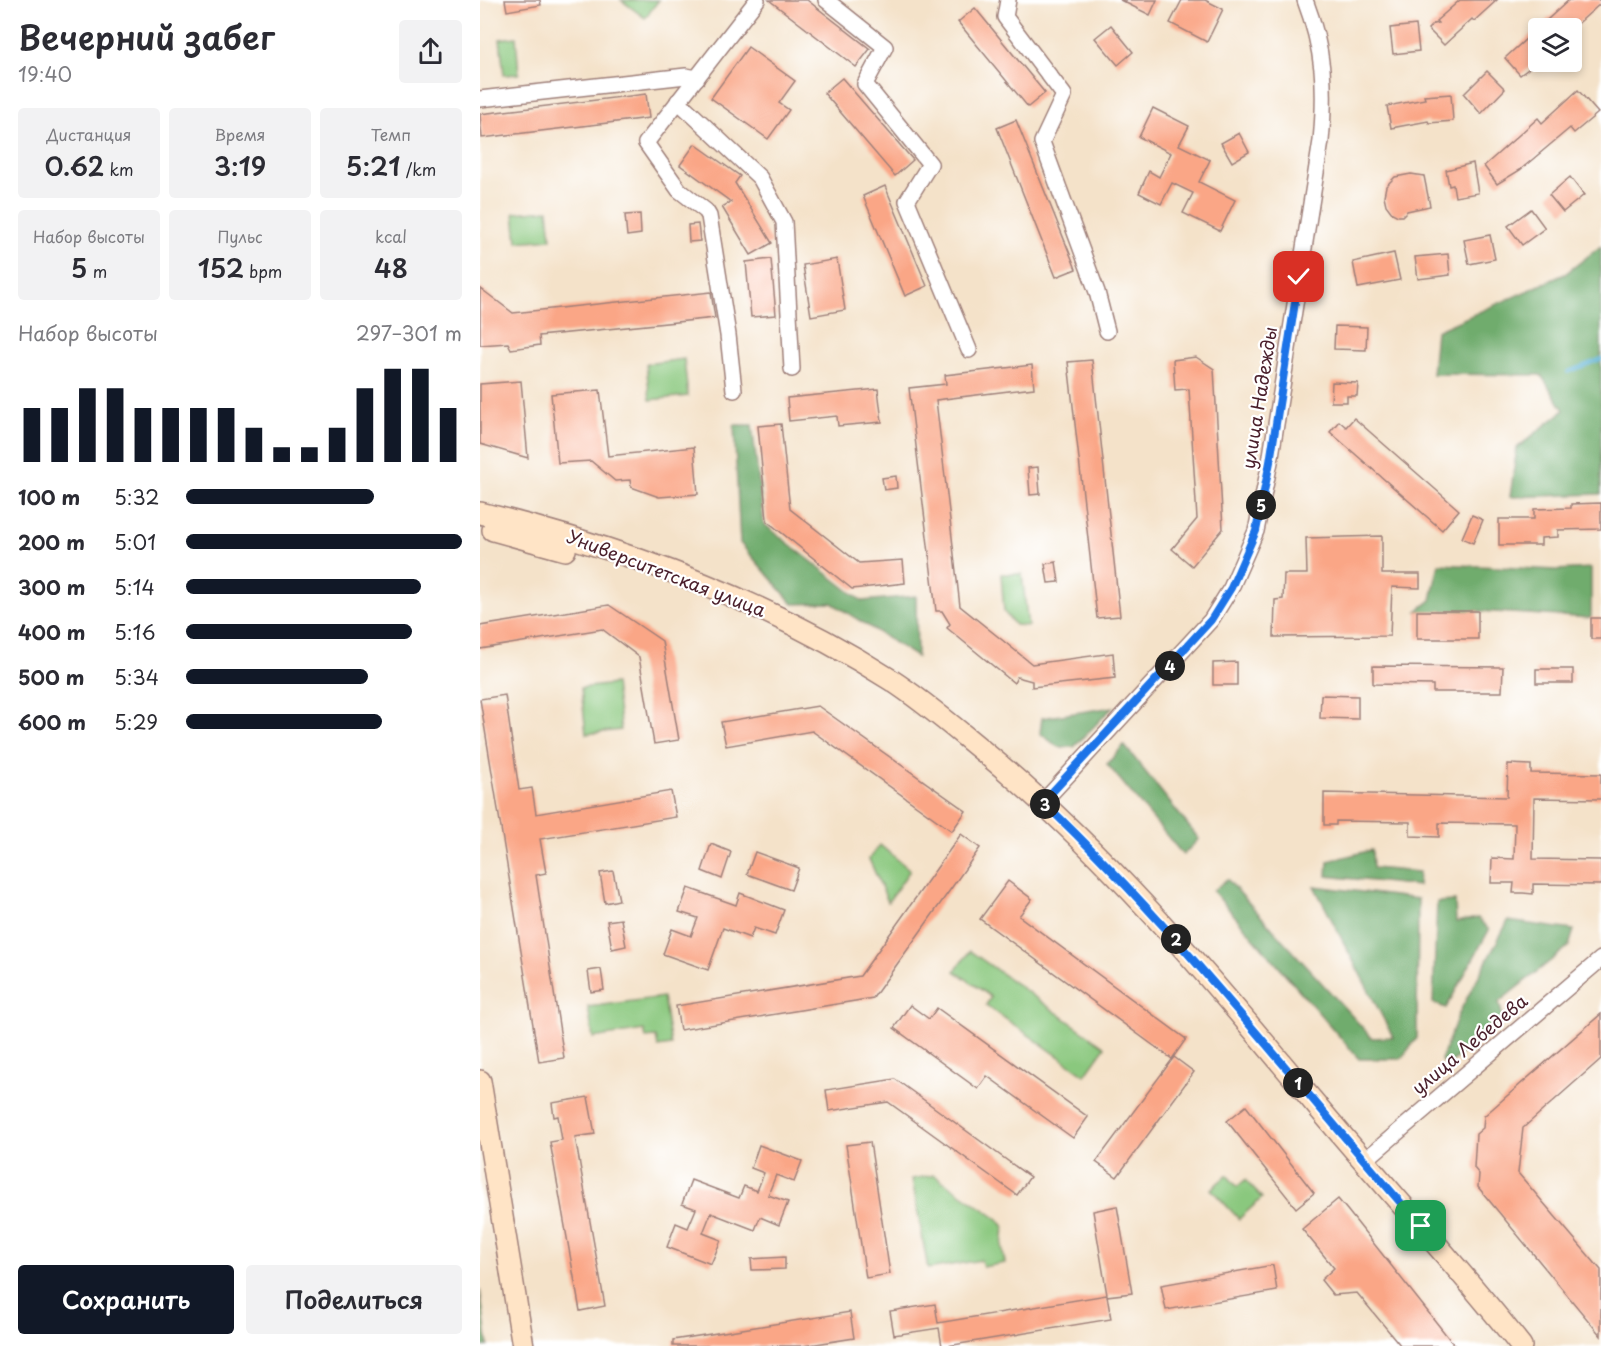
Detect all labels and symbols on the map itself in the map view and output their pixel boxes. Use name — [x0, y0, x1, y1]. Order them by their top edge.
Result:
pin — [1273, 251, 1324, 302]
street label: улица Надежды — [1234, 325, 1283, 471]
pin: 5 — [1246, 490, 1276, 520]
street label: Университетская улица — [563, 522, 770, 623]
pin: 4 — [1155, 651, 1185, 681]
pin: 3 — [1030, 789, 1060, 819]
pin: 2 — [1161, 924, 1191, 954]
street label: улица Лебедева — [1405, 987, 1533, 1100]
pin: 1 — [1283, 1068, 1313, 1098]
pin — [1395, 1200, 1446, 1251]

